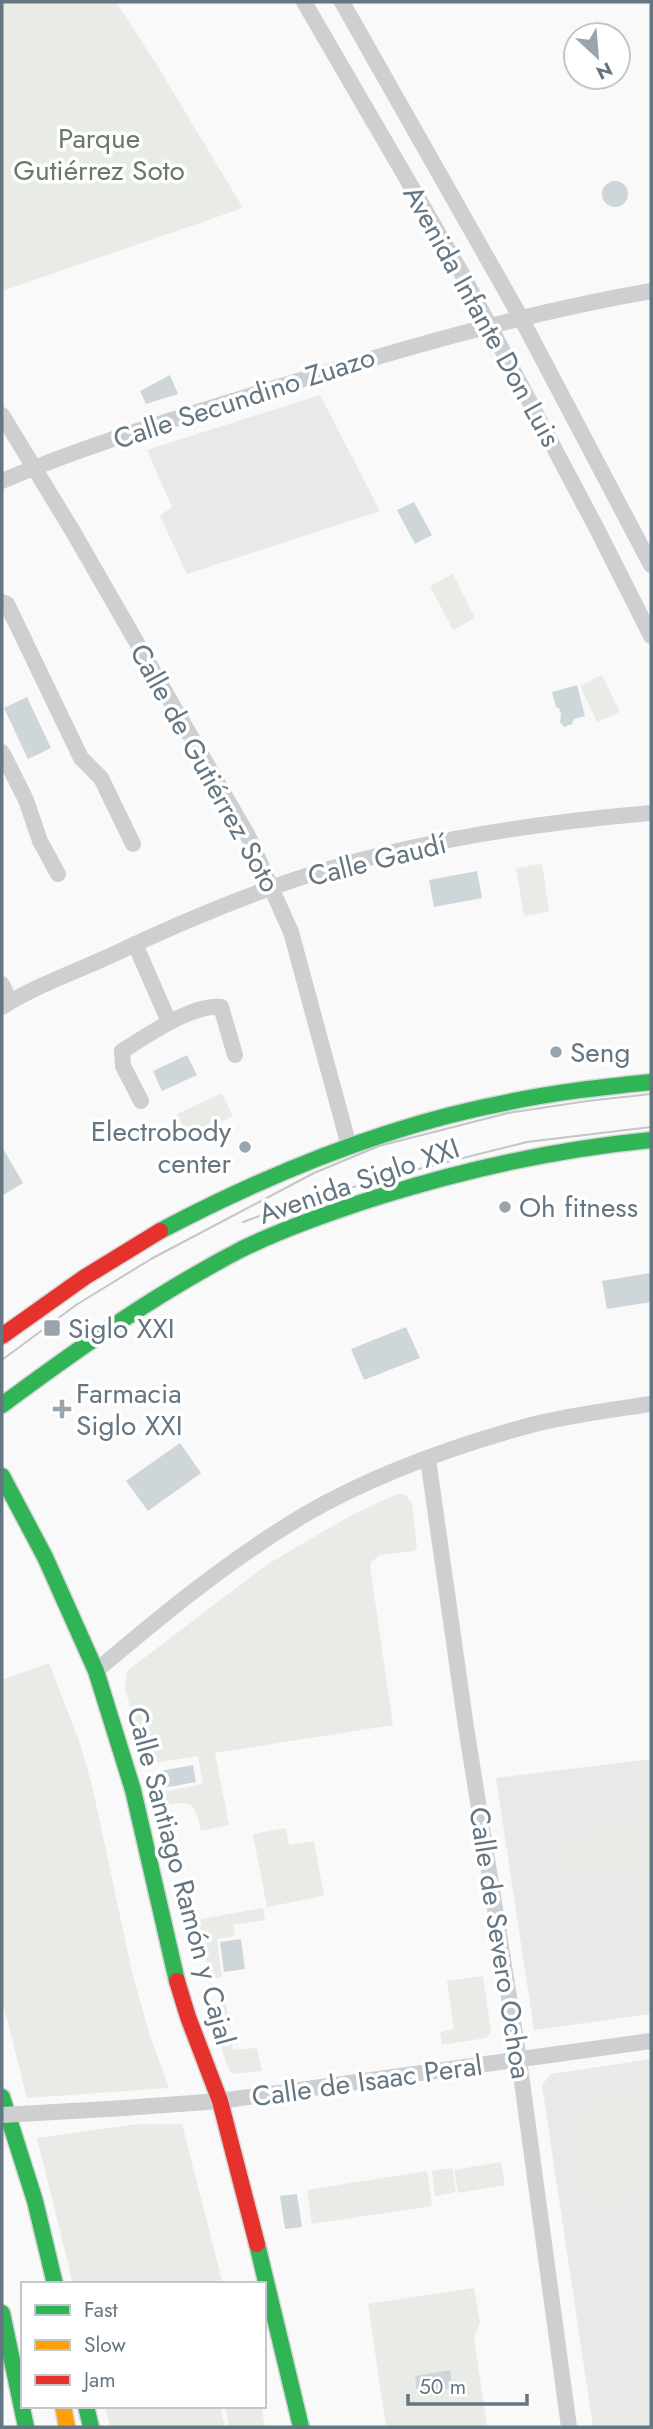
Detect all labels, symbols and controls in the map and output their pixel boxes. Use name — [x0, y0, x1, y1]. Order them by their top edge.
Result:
north arrow — [562, 21, 632, 91]
text: N — [592, 55, 617, 86]
park label: Parque Gutiérrez Soto — [13, 118, 185, 191]
street label: Avenida Infante Don Luis — [393, 178, 571, 454]
street label: Calle Secundino Zuazo — [108, 336, 380, 460]
street label: Calle de Gutiérrez Soto — [120, 636, 290, 900]
street label: Calle Gaudí — [303, 823, 452, 897]
place label: Seng — [570, 1032, 630, 1073]
marker: Seng — [548, 1044, 564, 1060]
place label: Electrobody center — [91, 1111, 232, 1184]
street label: Avenida Siglo XXI — [253, 1127, 465, 1235]
marker: Electrobody center — [237, 1139, 253, 1155]
place label: Oh fitness — [519, 1187, 638, 1228]
marker: Oh fitness — [497, 1199, 513, 1215]
place label: Siglo XXI — [68, 1308, 175, 1349]
marker: Siglo XXI — [42, 1318, 62, 1338]
place label: Farmacia Siglo XXI — [76, 1373, 183, 1446]
marker: Farmacia Siglo XXI — [54, 1401, 70, 1417]
street label: Calle Santiago Ramón y Cajal — [116, 1702, 246, 2050]
street label: Calle de Severo Ochoa — [458, 1804, 542, 2082]
street label: Calle de Isaac Peral — [249, 2045, 485, 2117]
legend — [21, 2282, 266, 2408]
text: Fast — [84, 2295, 117, 2325]
text: Slow — [84, 2330, 126, 2360]
scale bar — [408, 2362, 527, 2406]
text: Jam — [81, 2365, 116, 2395]
text: 50 m — [419, 2372, 466, 2402]

